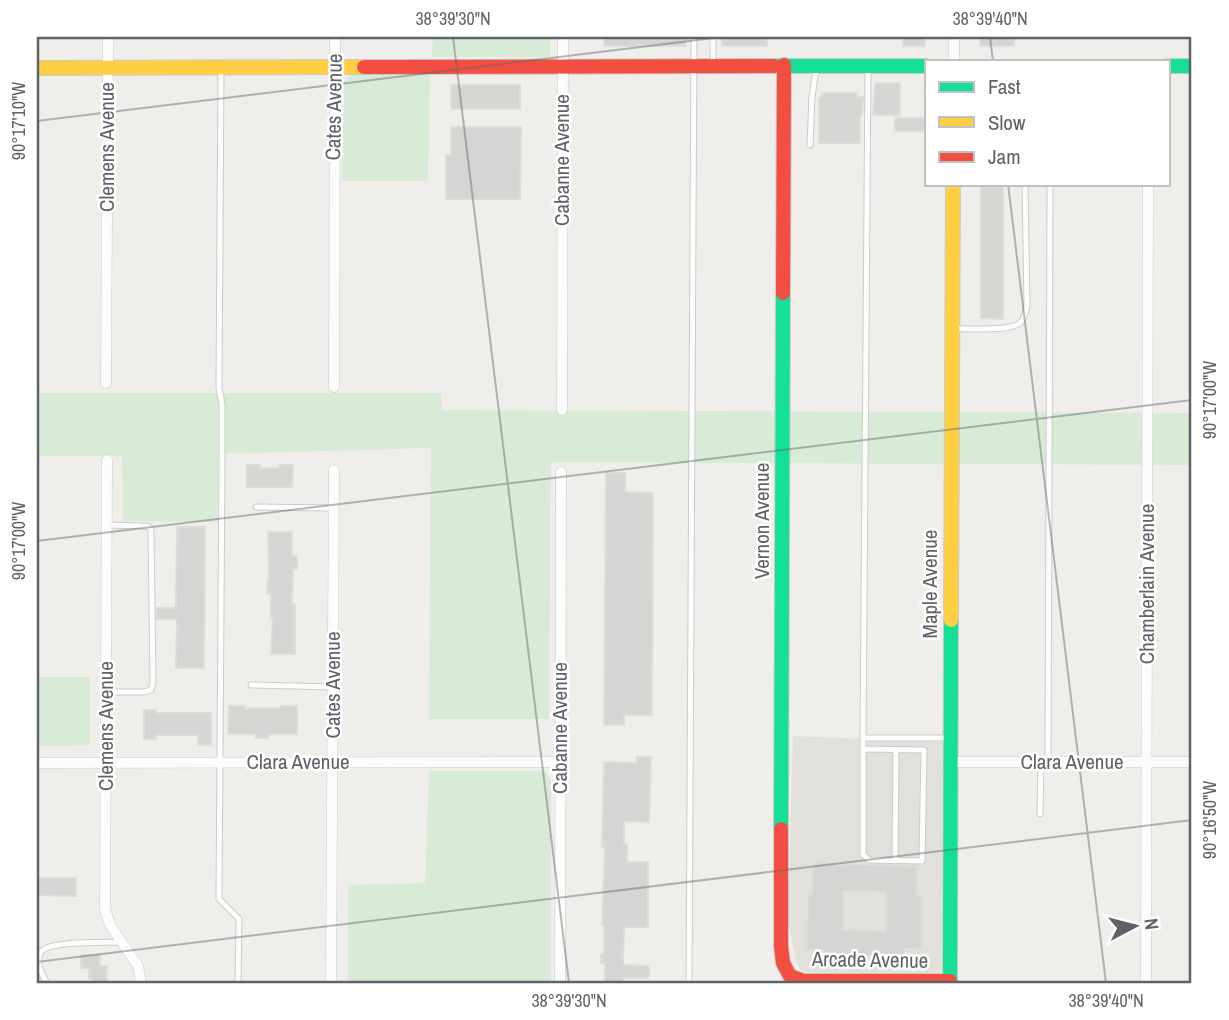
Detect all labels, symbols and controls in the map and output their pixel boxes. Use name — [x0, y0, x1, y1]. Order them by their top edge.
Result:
text: 38°39'30"N — [415, 6, 491, 31]
text: 38°39'40"N — [952, 6, 1028, 31]
street label: Cates Avenue — [318, 53, 349, 161]
legend — [925, 60, 1170, 186]
text: Fast — [988, 72, 1021, 101]
text: 90°17'10"W — [6, 82, 31, 160]
street label: Clemens Avenue — [92, 82, 121, 212]
street label: Cabanne Avenue — [547, 94, 576, 226]
text: Slow — [988, 108, 1026, 137]
text: Jam — [988, 142, 1021, 171]
text: 90°17'00"W — [1197, 361, 1222, 439]
street label: Vernon Avenue — [747, 463, 776, 579]
text: 90°17'00"W — [6, 502, 31, 580]
street label: Chamberlain Avenue — [1132, 504, 1161, 664]
street label: Maple Avenue — [915, 530, 944, 638]
street label: Cates Avenue — [318, 632, 347, 738]
street label: Clemens Avenue — [91, 661, 120, 791]
street label: Cabanne Avenue — [545, 662, 574, 794]
street label: Clara Avenue — [246, 747, 350, 776]
street label: Clara Avenue — [1020, 747, 1124, 776]
text: 90°16'50"W — [1197, 781, 1222, 859]
north arrow — [1100, 890, 1170, 960]
text: N — [1138, 917, 1165, 931]
street label: Arcade Avenue — [811, 944, 929, 975]
text: 38°39'30"N — [531, 988, 607, 1013]
text: 38°39'40"N — [1068, 988, 1144, 1013]

